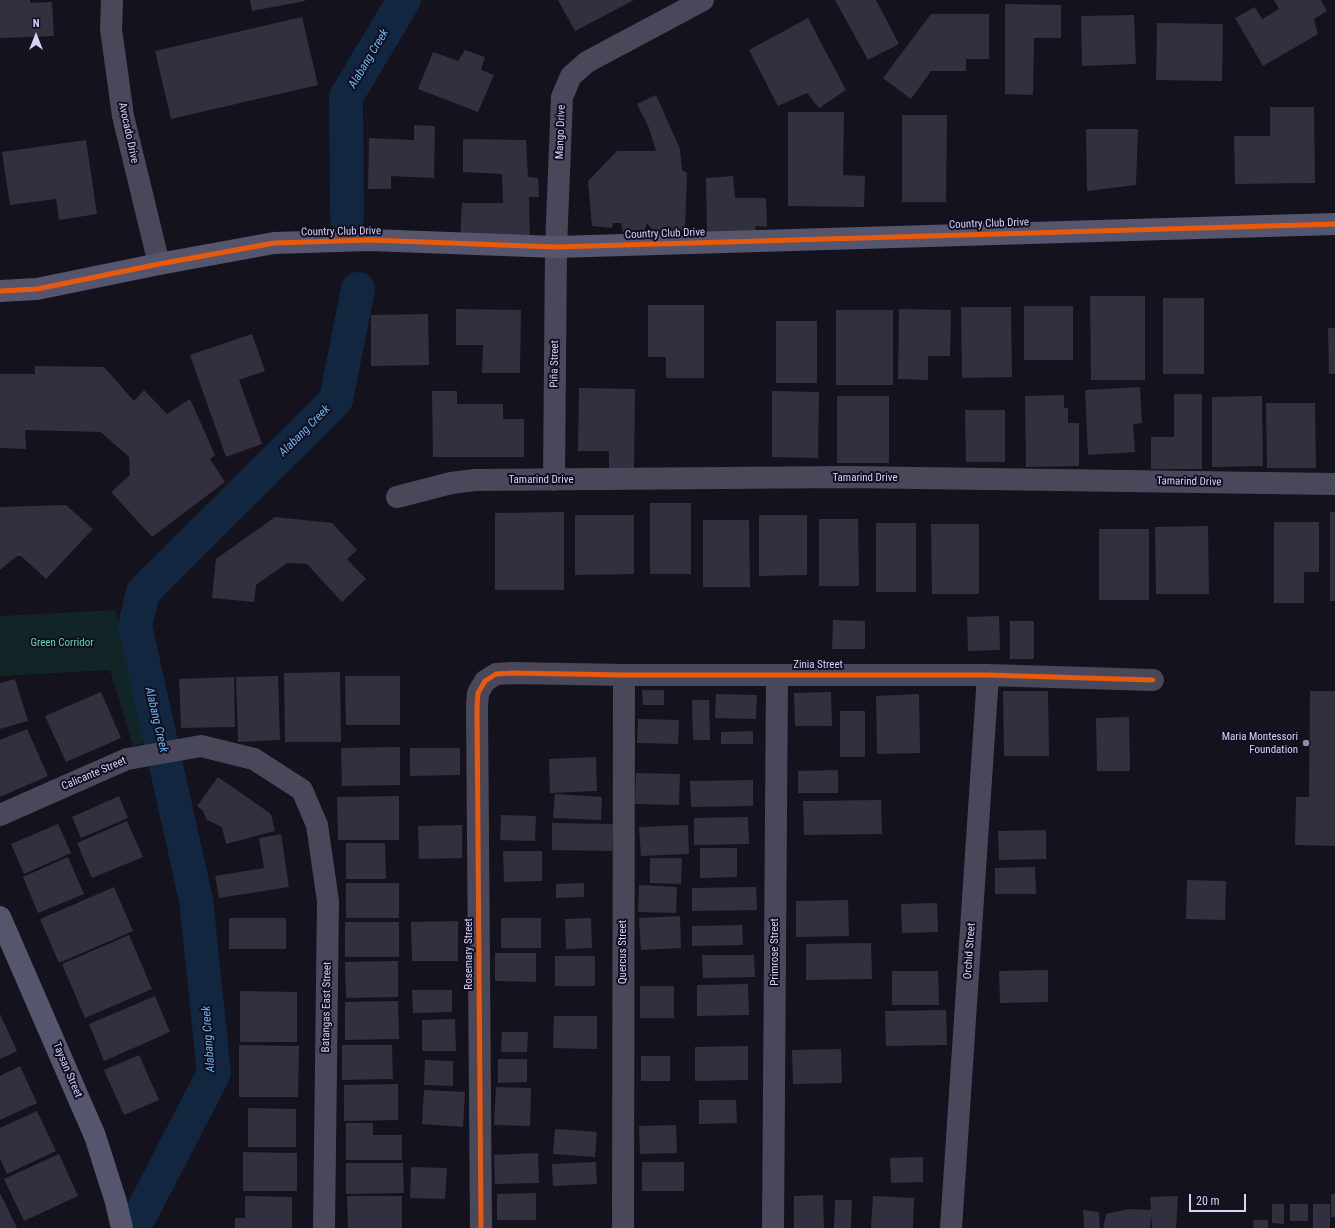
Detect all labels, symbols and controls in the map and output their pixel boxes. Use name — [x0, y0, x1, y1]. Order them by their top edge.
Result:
north arrow — [16, 16, 56, 56]
text: N — [33, 17, 39, 30]
water label: Alabang Creek — [346, 27, 392, 91]
street label: Avocado Drive — [115, 101, 141, 165]
street label: Mango Drive — [553, 105, 569, 159]
street label: Country Club Drive — [949, 216, 1029, 232]
street label: Country Club Drive — [301, 225, 381, 239]
street label: Country Club Drive — [625, 226, 705, 242]
street label: Piña Street — [548, 340, 562, 388]
water label: Alabang Creek — [276, 402, 334, 460]
street label: Tamarind Drive — [832, 471, 898, 485]
street label: Tamarind Drive — [508, 473, 574, 487]
street label: Tamarind Drive — [1156, 475, 1222, 489]
park label: Green Corridor — [30, 636, 94, 650]
street label: Zinia Street — [793, 658, 843, 672]
water label: Alabang Creek — [141, 686, 171, 754]
place label: Maria Montessori Foundation — [1222, 730, 1298, 756]
marker: Maria Montessori Foundation — [1301, 738, 1311, 748]
street label: Calicante Street — [60, 754, 128, 794]
street label: Rosemary Street — [462, 918, 476, 990]
street label: Primrose Street — [768, 918, 782, 986]
street label: Quercus Street — [616, 920, 630, 984]
street label: Orchid Street — [961, 922, 979, 980]
street label: Batangas East Street — [320, 962, 334, 1052]
water label: Alabang Creek — [199, 1005, 219, 1073]
street label: Taysan Street — [49, 1040, 85, 1100]
scale bar — [1191, 1186, 1248, 1212]
text: 20 m — [1196, 1194, 1220, 1208]

